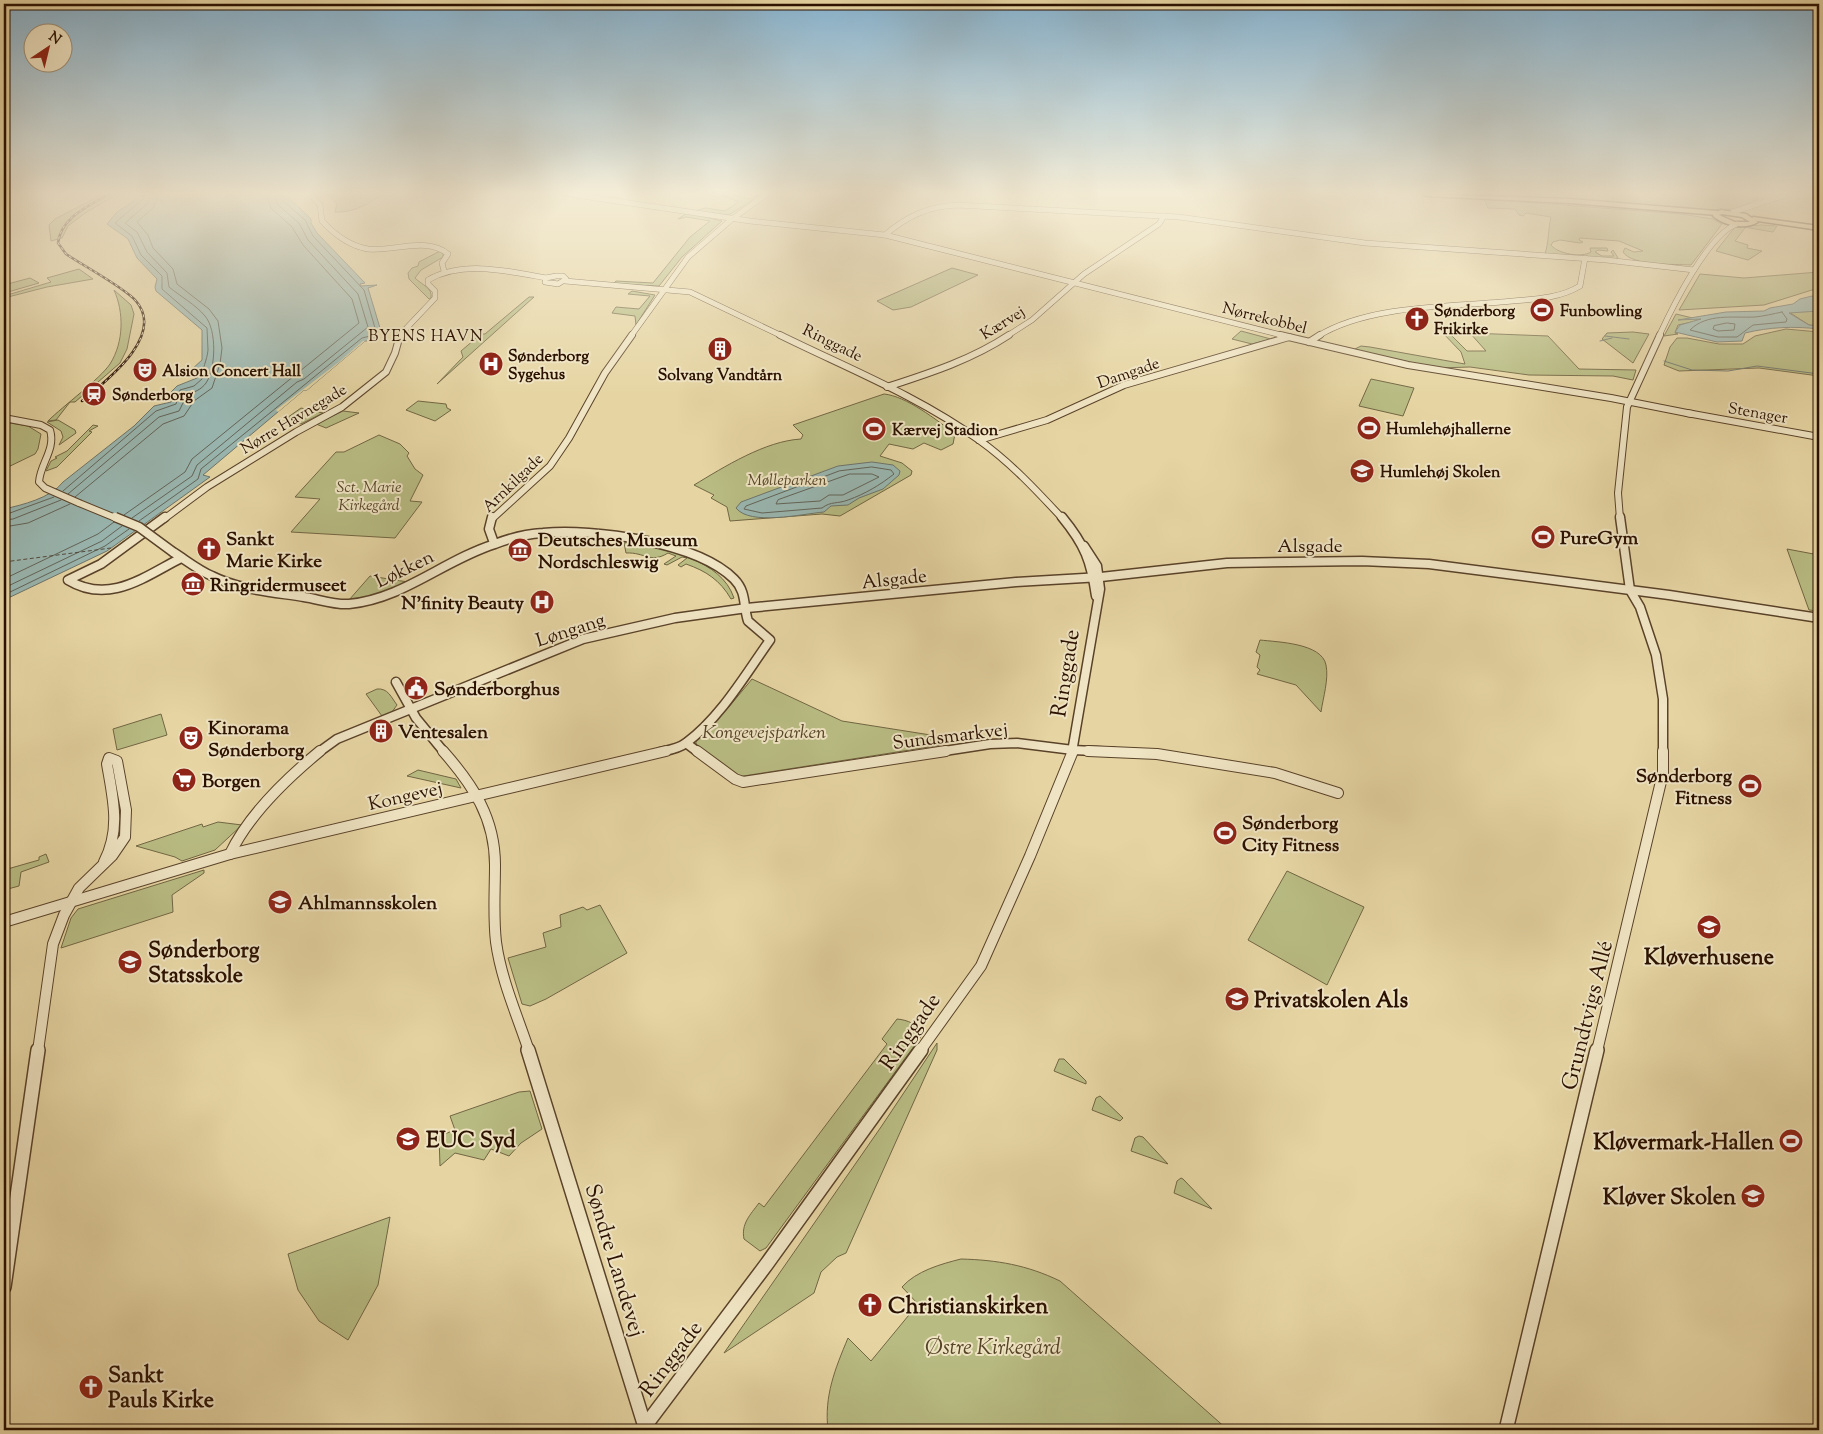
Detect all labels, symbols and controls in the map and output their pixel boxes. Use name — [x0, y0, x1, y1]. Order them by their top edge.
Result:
north arrow — [22, 22, 72, 72]
text: N — [44, 28, 65, 50]
sports icon: Funbowling — [1529, 297, 1555, 323]
street label: Nørrekobbel — [1219, 298, 1310, 341]
street label: Kærvej — [977, 301, 1030, 347]
place label: Sønderborg Frikirke — [1434, 301, 1515, 342]
place label: Funbowling — [1560, 301, 1642, 324]
church icon: Sønderborg Frikirke — [1404, 306, 1430, 332]
street label: Ringgade — [798, 320, 866, 369]
district label: BYENS HAVN — [368, 326, 484, 349]
building icon: Solvang Vandtårn — [707, 336, 733, 362]
place label: Sønderborg Sygehus — [508, 346, 589, 387]
hospital icon: Sønderborg Sygehus — [478, 351, 504, 377]
street label: Damgade — [1095, 353, 1163, 396]
theatre icon: Alsion Concert Hall — [132, 357, 158, 383]
place label: Alsion Concert Hall — [162, 361, 301, 384]
place label: Solvang Vandtårn — [658, 365, 783, 388]
street label: Nørre Havnegade — [237, 379, 352, 461]
station icon: Sønderborg — [81, 381, 107, 407]
place label: Sønderborg — [112, 385, 193, 408]
street label: Stenager — [1726, 398, 1789, 431]
sports icon: Humlehøjhallerne — [1356, 415, 1382, 441]
sports icon: Kærvej Stadion — [861, 416, 887, 442]
place label: Humlehøjhallerne — [1386, 419, 1511, 442]
place label: Kærvej Stadion — [892, 420, 999, 443]
street label: Arnkilgade — [478, 449, 549, 519]
school or university icon: Humlehøj Skolen — [1349, 458, 1375, 484]
place label: Humlehøj Skolen — [1380, 462, 1501, 485]
park label: Mølleparken — [747, 470, 827, 493]
park label: Sct. Marie Kirkegård — [337, 477, 401, 518]
sports icon: PureGym — [1530, 524, 1556, 550]
place label: PureGym — [1560, 526, 1638, 553]
place label: Sankt Marie Kirke — [226, 527, 322, 576]
place label: Deutsches Museum Nordschleswig — [538, 528, 698, 577]
street label: Alsgade — [1277, 534, 1343, 561]
church icon: Sankt Marie Kirke — [196, 536, 222, 562]
museum icon: Deutsches Museum Nordschleswig — [507, 537, 533, 563]
street label: Løkken — [371, 544, 439, 596]
street label: Alsgade — [860, 564, 928, 597]
museum icon: Ringridermuseet — [180, 571, 206, 597]
place label: Ringridermuseet — [210, 573, 347, 600]
hospital icon: N'finity Beauty — [529, 589, 555, 615]
place label: N'finity Beauty — [401, 591, 525, 618]
street label: Løngang — [533, 608, 609, 655]
street label: Ringgade — [1044, 627, 1090, 720]
public building icon: Sønderborghus — [403, 675, 429, 701]
place label: Sønderborghus — [434, 677, 560, 704]
place label: Kinorama Sønderborg — [208, 716, 305, 765]
street label: Sundsmarkvej — [891, 717, 1010, 758]
building icon: Ventesalen — [368, 718, 394, 744]
place label: Ventesalen — [398, 720, 489, 747]
park label: Kongevejsparken — [702, 720, 826, 747]
theatre icon: Kinorama Sønderborg — [178, 725, 204, 751]
place label: Sønderborg Fitness — [1636, 764, 1733, 813]
supermarket icon: Borgen — [171, 767, 197, 793]
place label: Borgen — [202, 769, 262, 796]
sports icon: Sønderborg Fitness — [1737, 773, 1763, 799]
street label: Kongevej — [366, 776, 445, 819]
place label: Sønderborg City Fitness — [1242, 811, 1340, 860]
sports icon: Sønderborg City Fitness — [1212, 820, 1238, 846]
school or university icon: Ahlmannsskolen — [267, 889, 293, 915]
place label: Ahlmannsskolen — [298, 891, 438, 918]
school or university icon: Kløverhusene — [1696, 914, 1722, 940]
place label: Sønderborg Statsskole — [148, 936, 260, 993]
street label: Grundtvigs Allé — [1555, 937, 1623, 1094]
place label: Kløverhusene — [1644, 943, 1774, 975]
school or university icon: Sønderborg Statsskole — [117, 949, 143, 975]
school or university icon: Privatskolen Als — [1224, 986, 1250, 1012]
place label: Privatskolen Als — [1254, 986, 1408, 1018]
street label: Ringgade — [873, 987, 950, 1078]
school or university icon: EUC Syd — [395, 1126, 421, 1152]
place label: EUC Syd — [426, 1126, 516, 1158]
place label: Kløvermark-Hallen — [1593, 1128, 1774, 1160]
sports icon: Kløvermark-Hallen — [1778, 1128, 1804, 1154]
street label: Søndre Landevej — [575, 1180, 652, 1341]
place label: Kløver Skolen — [1603, 1183, 1736, 1215]
school or university icon: Kløver Skolen — [1740, 1183, 1766, 1209]
church icon: Christianskirken — [857, 1292, 883, 1318]
place label: Christianskirken — [888, 1292, 1048, 1324]
street label: Ringgade — [633, 1315, 712, 1405]
park label: Østre Kirkegård — [925, 1333, 1061, 1365]
place label: Sankt Pauls Kirke — [108, 1361, 214, 1418]
church icon: Sankt Pauls Kirke — [78, 1374, 104, 1400]

